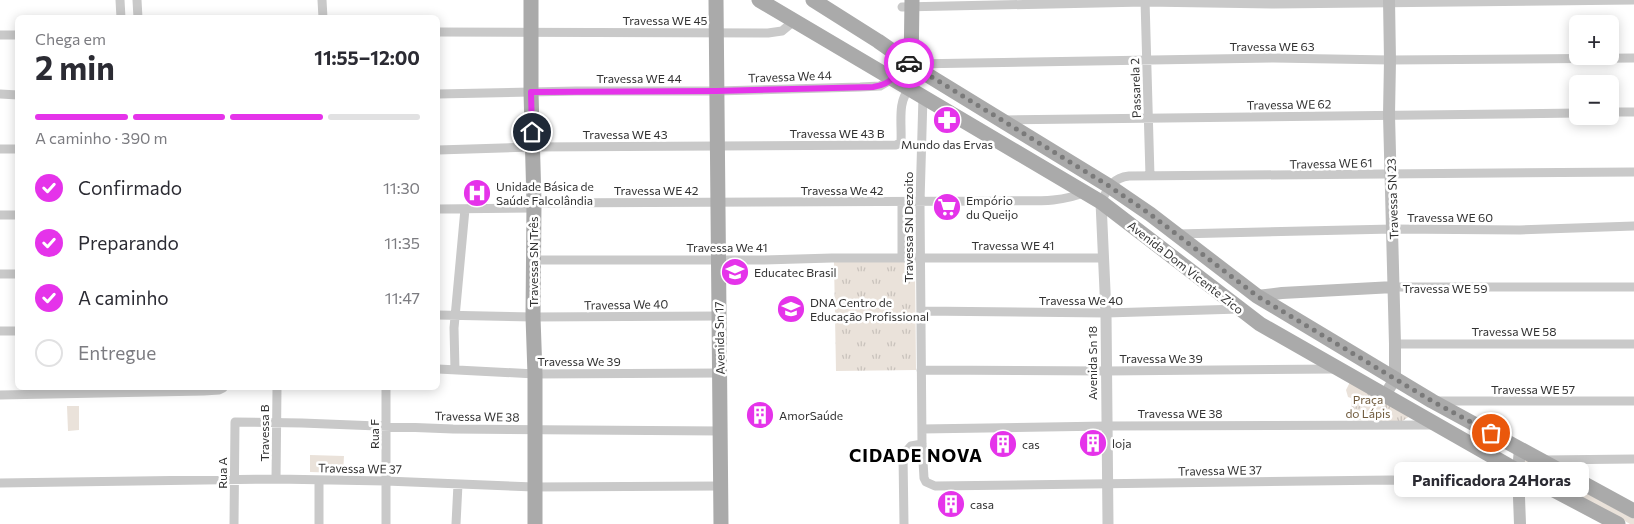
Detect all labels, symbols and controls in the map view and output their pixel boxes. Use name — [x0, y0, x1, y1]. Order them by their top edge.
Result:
street label: Travessa WE 45 — [622, 13, 708, 27]
map controls — [1569, 15, 1619, 125]
button: + — [1569, 15, 1619, 65]
text: Chega em — [35, 29, 106, 48]
courier — [884, 38, 934, 88]
street label: Travessa WE 63 — [1229, 39, 1315, 53]
text: 11:55–12:00 — [314, 46, 420, 69]
text: 2 min — [35, 47, 115, 87]
icon: car — [895, 49, 923, 77]
street label: Passarela 2 — [1127, 57, 1143, 118]
street label: Travessa We 44 — [748, 68, 832, 84]
street label: Travessa WE 44 — [596, 71, 682, 85]
button: − — [1569, 75, 1619, 125]
street label: Travessa WE 62 — [1246, 96, 1332, 112]
pharmacy icon: Mundo das Ervas — [932, 105, 962, 135]
pin — [511, 111, 553, 153]
icon: home — [518, 118, 546, 146]
street label: Travessa WE 43 B — [789, 126, 885, 140]
street label: Travessa WE 43 — [583, 127, 668, 141]
text: A caminho · 390 m — [35, 128, 168, 147]
place label: Mundo das Ervas — [901, 137, 993, 151]
street label: Travessa WE 61 — [1289, 155, 1373, 171]
street label: Travessa SN 23 — [1384, 158, 1400, 240]
street label: Travessa SN Dezoito — [901, 171, 915, 283]
icon: check — [35, 174, 63, 202]
text: Confirmado — [78, 176, 182, 199]
text: 11:30 — [383, 178, 420, 197]
hospital icon: Unidade Básica de Saúde Falcolândia — [462, 178, 492, 208]
place label: Unidade Básica de Saúde Falcolândia — [496, 179, 594, 207]
street label: Travessa WE 42 — [614, 183, 699, 197]
street label: Travessa We 42 — [801, 183, 884, 197]
supermarket icon: Empório du Queijo — [932, 192, 962, 222]
place label: Empório du Queijo — [966, 193, 1018, 221]
street label: Travessa WE 60 — [1407, 210, 1493, 224]
street label: Travessa SN Três — [526, 217, 540, 307]
street label: Avenida Dom Vicente Zico — [1126, 218, 1246, 316]
icon: check — [35, 229, 63, 257]
text: Preparando — [78, 231, 179, 254]
text: 11:35 — [384, 233, 420, 252]
street label: Travessa WE 41 — [972, 238, 1054, 252]
street label: Travessa We 41 — [686, 240, 768, 254]
school or university icon: Educatec Brasil — [720, 257, 750, 287]
place label: Educatec Brasil — [754, 265, 837, 279]
street label: Travessa WE 59 — [1402, 281, 1488, 295]
icon: check — [35, 284, 63, 312]
text: A caminho — [78, 286, 169, 309]
text: 11:47 — [385, 288, 420, 307]
street label: Travessa We 40 — [1039, 293, 1123, 307]
school or university icon: DNA Centro de Educação Profissional — [776, 294, 806, 324]
place label: DNA Centro de Educação Profissional — [810, 295, 929, 323]
street label: Travessa We 40 — [584, 296, 668, 312]
street label: Avenida Sn 17 — [711, 301, 727, 375]
street label: Travessa WE 58 — [1471, 324, 1557, 338]
street label: Avenida Sn 18 — [1085, 326, 1099, 400]
text: Entregue — [78, 341, 156, 364]
street label: Travessa We 39 — [1119, 351, 1203, 365]
street label: Travessa We 39 — [537, 354, 621, 368]
street label: Travessa WE 57 — [1491, 382, 1575, 396]
park label: Praça do Lápis — [1345, 392, 1391, 420]
building icon: AmorSaúde — [745, 400, 775, 430]
street label: Travessa B — [257, 404, 271, 462]
street label: Travessa WE 38 — [1137, 406, 1223, 420]
street label: Travessa WE 38 — [434, 408, 520, 424]
place label: AmorSaúde — [779, 408, 843, 422]
pin — [1470, 412, 1512, 454]
street label: Rua F — [367, 419, 381, 449]
icon: bag — [1477, 419, 1505, 447]
building icon: loja — [1078, 428, 1108, 458]
building icon: cas — [988, 429, 1018, 459]
place label: loja — [1112, 436, 1132, 450]
place label: cas — [1022, 437, 1040, 451]
district label: CIDADE NOVA — [849, 444, 983, 466]
street label: Rua A — [215, 457, 229, 489]
street label: Travessa WE 37 — [318, 460, 402, 476]
street label: Travessa WE 37 — [1178, 462, 1262, 478]
callout: Panificadora 24Horas — [1394, 463, 1588, 498]
text: Panificadora 24Horas — [1412, 470, 1571, 489]
building icon: casa — [936, 489, 966, 519]
place label: casa — [970, 497, 994, 511]

